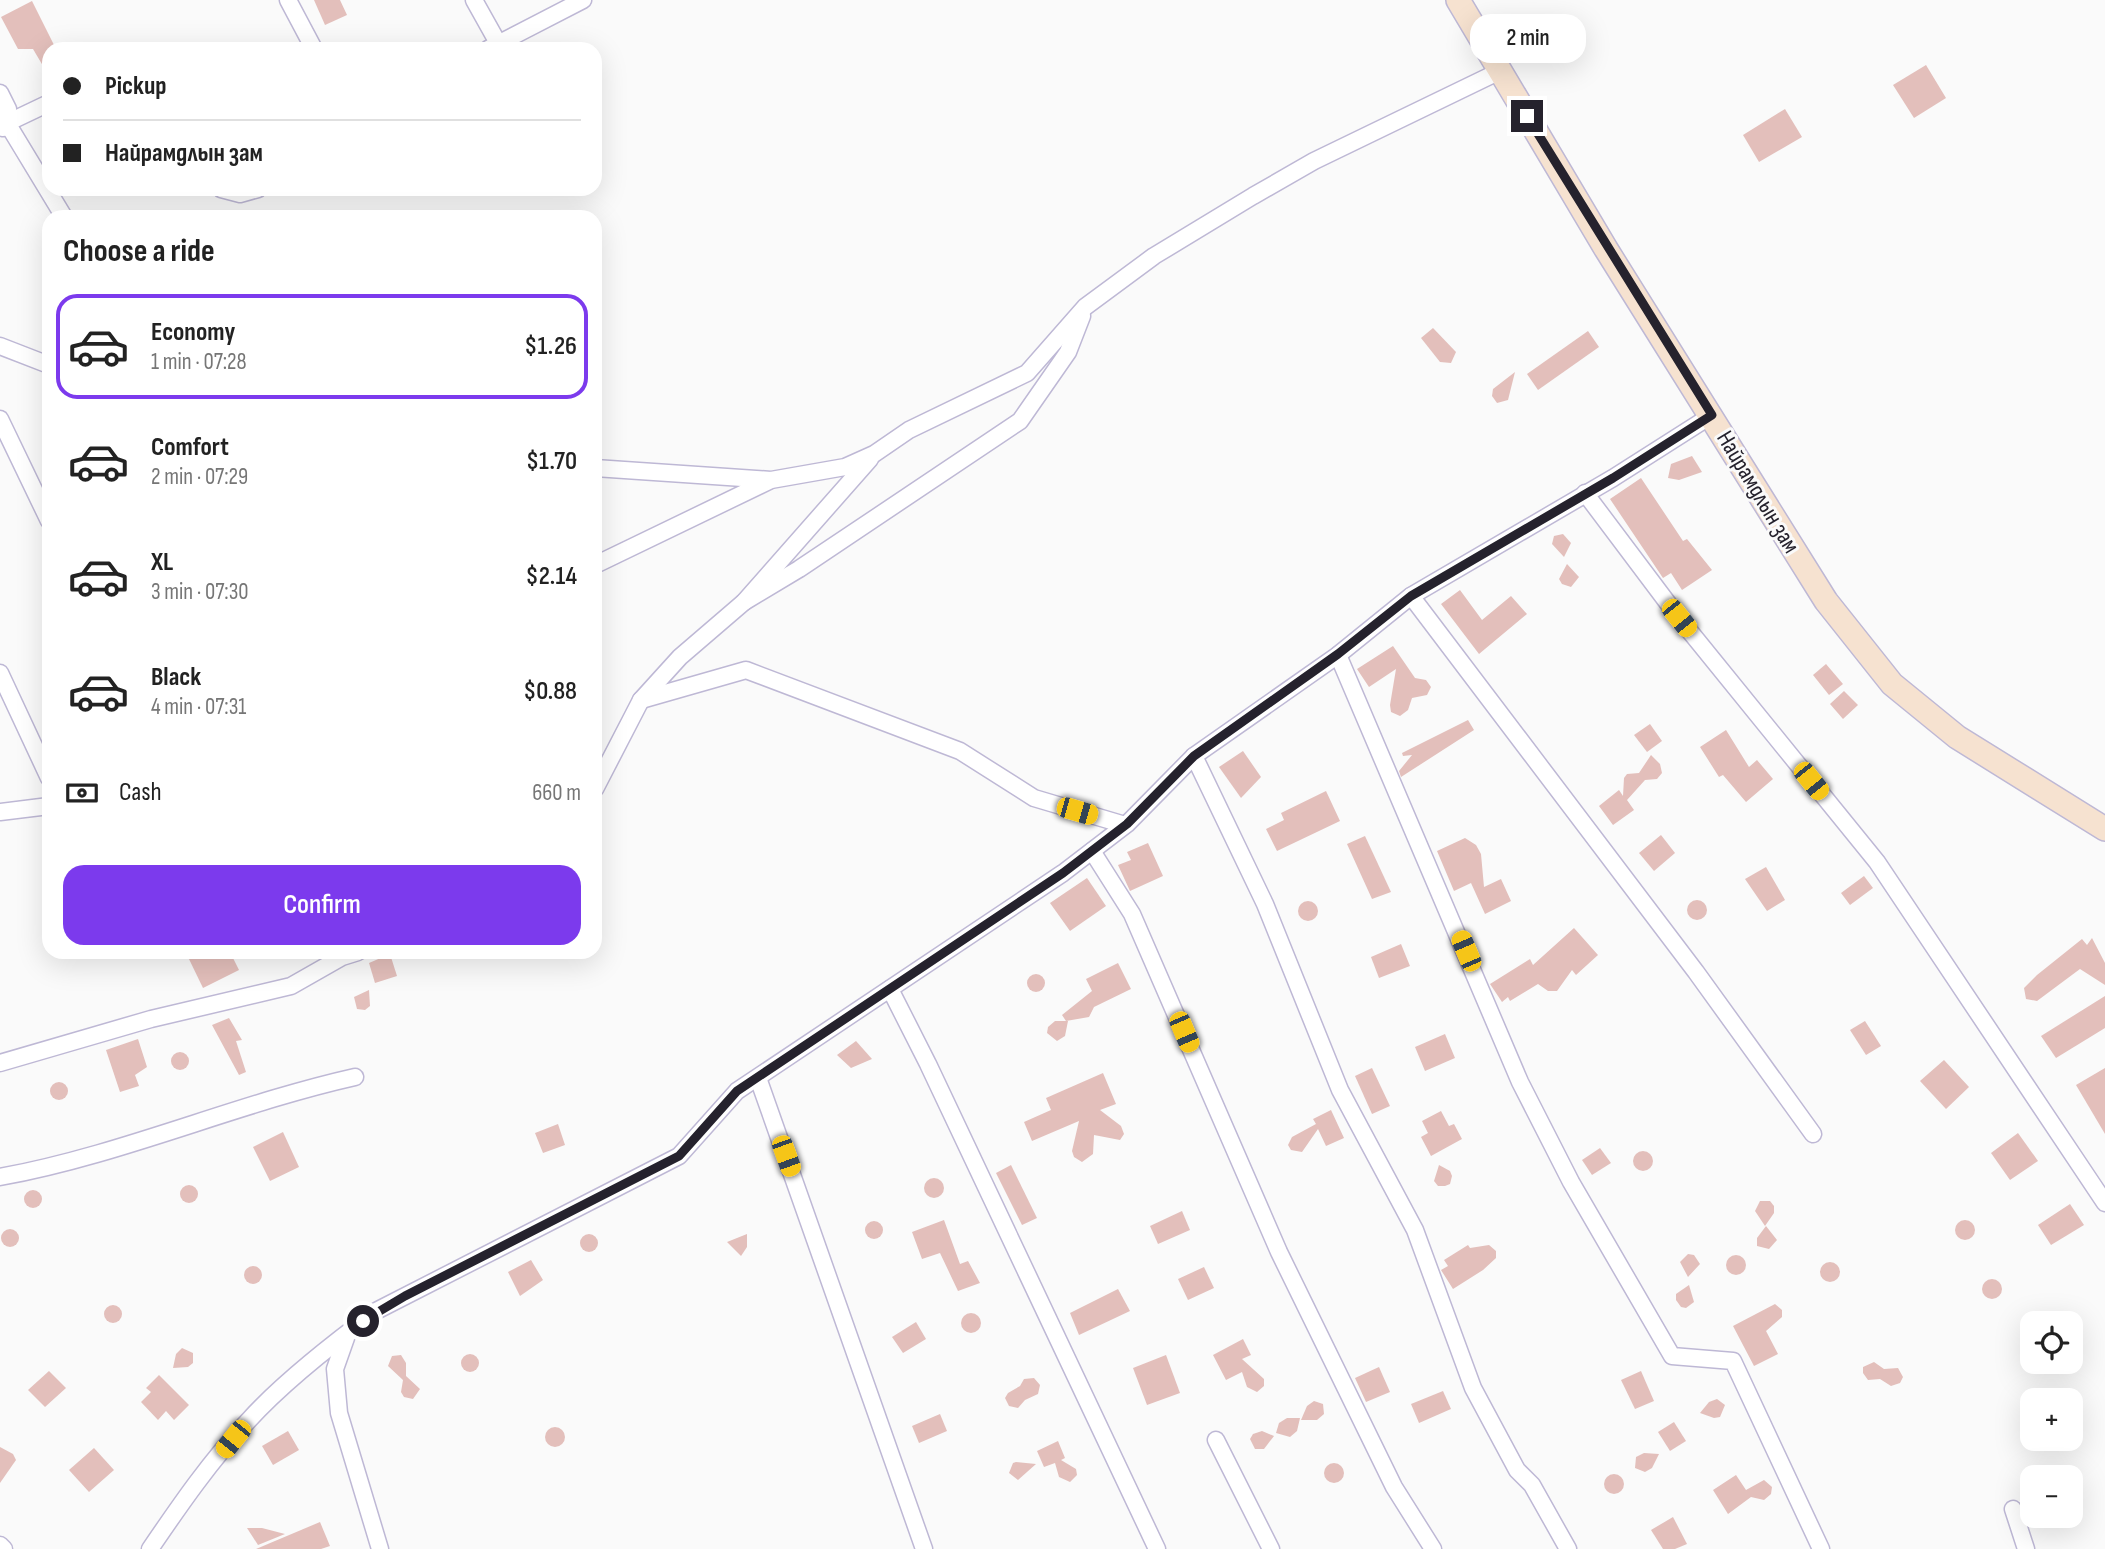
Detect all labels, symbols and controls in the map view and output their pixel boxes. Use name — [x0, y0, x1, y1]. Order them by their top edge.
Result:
callout: 2 min — [1469, 15, 1585, 64]
text: 2 min — [1506, 24, 1550, 52]
text: Pickup — [105, 71, 167, 102]
route end — [1511, 100, 1543, 132]
text: Найрамдлын зам — [105, 138, 263, 169]
text: Choose a ride — [63, 232, 215, 271]
icon: car — [67, 315, 130, 378]
text: Economy — [151, 317, 235, 348]
text: $1.26 — [524, 331, 577, 362]
text: 1 min · 07:28 — [151, 348, 247, 376]
street label: Найрамдлын зам — [1710, 426, 1806, 558]
icon: car — [67, 430, 130, 493]
text: Comfort — [151, 432, 229, 463]
text: $1.70 — [526, 446, 577, 477]
text: 2 min · 07:29 — [151, 463, 248, 491]
icon: car — [67, 545, 130, 608]
text: XL — [151, 547, 173, 578]
text: $2.14 — [526, 561, 577, 592]
text: 3 min · 07:30 — [151, 578, 249, 606]
car — [1658, 595, 1701, 641]
icon: car — [67, 660, 130, 723]
text: Black — [151, 662, 201, 693]
text: $0.88 — [523, 676, 577, 707]
text: 4 min · 07:31 — [151, 693, 246, 721]
car — [1790, 758, 1833, 804]
icon: cash — [63, 774, 101, 812]
text: Cash — [119, 777, 162, 808]
text: 660 m — [532, 779, 581, 807]
car — [1054, 795, 1101, 827]
button: Confirm — [63, 865, 581, 945]
car — [1449, 928, 1484, 974]
car — [1167, 1009, 1202, 1055]
car — [769, 1133, 804, 1179]
route start — [347, 1305, 379, 1337]
map controls — [2020, 1311, 2083, 1528]
button: locate — [2020, 1311, 2083, 1374]
button: + — [2020, 1388, 2083, 1451]
car — [212, 1416, 255, 1462]
button: − — [2020, 1465, 2083, 1528]

